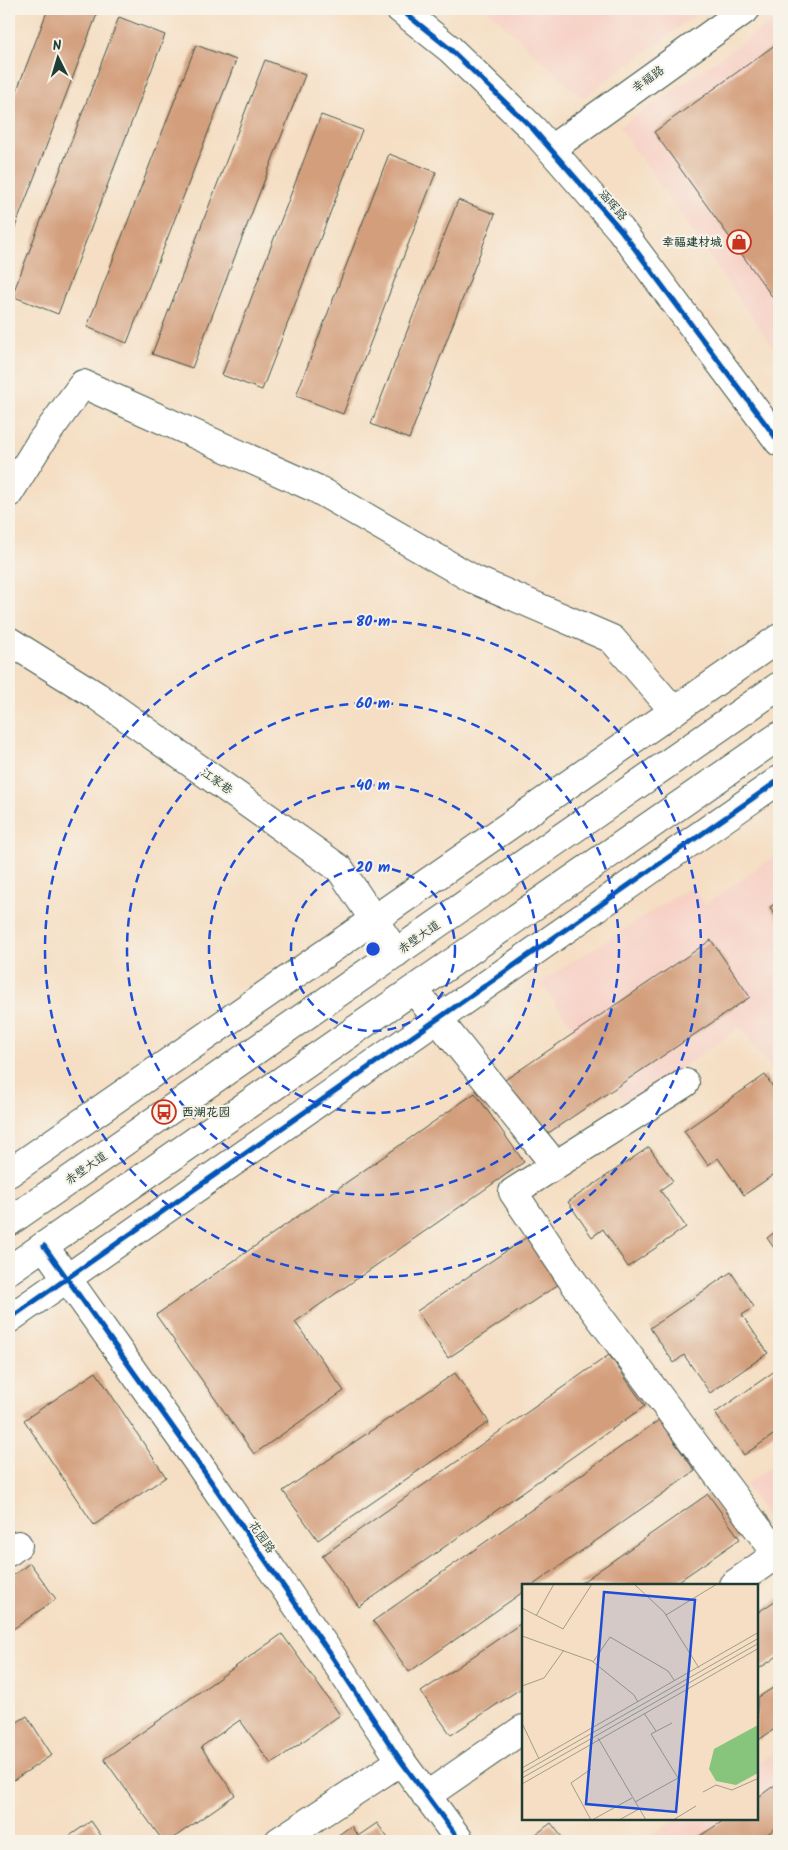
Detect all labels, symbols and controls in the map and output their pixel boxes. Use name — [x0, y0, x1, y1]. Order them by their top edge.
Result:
north arrow — [32, 32, 82, 82]
text: N — [52, 35, 62, 57]
street label: 幸福路 — [628, 61, 668, 98]
street label: 涵晖路 — [594, 186, 632, 225]
shop icon: 幸福建材城 — [726, 229, 752, 255]
place label: 幸福建材城 — [662, 233, 722, 252]
text: 80 m — [356, 610, 390, 634]
text: 60 m — [356, 692, 390, 716]
street label: 江家巷 — [197, 763, 237, 800]
text: 40 m — [356, 774, 390, 798]
text: 20 m — [356, 856, 390, 880]
street label: 赤壁大道 — [394, 916, 444, 959]
centre of rings — [364, 940, 382, 958]
bus stop icon: 西湖花园 — [151, 1099, 177, 1125]
place label: 西湖花园 — [182, 1103, 230, 1122]
street label: 赤壁大道 — [61, 1147, 111, 1190]
street label: 花园路 — [243, 1517, 280, 1557]
inset map — [522, 1584, 758, 1820]

